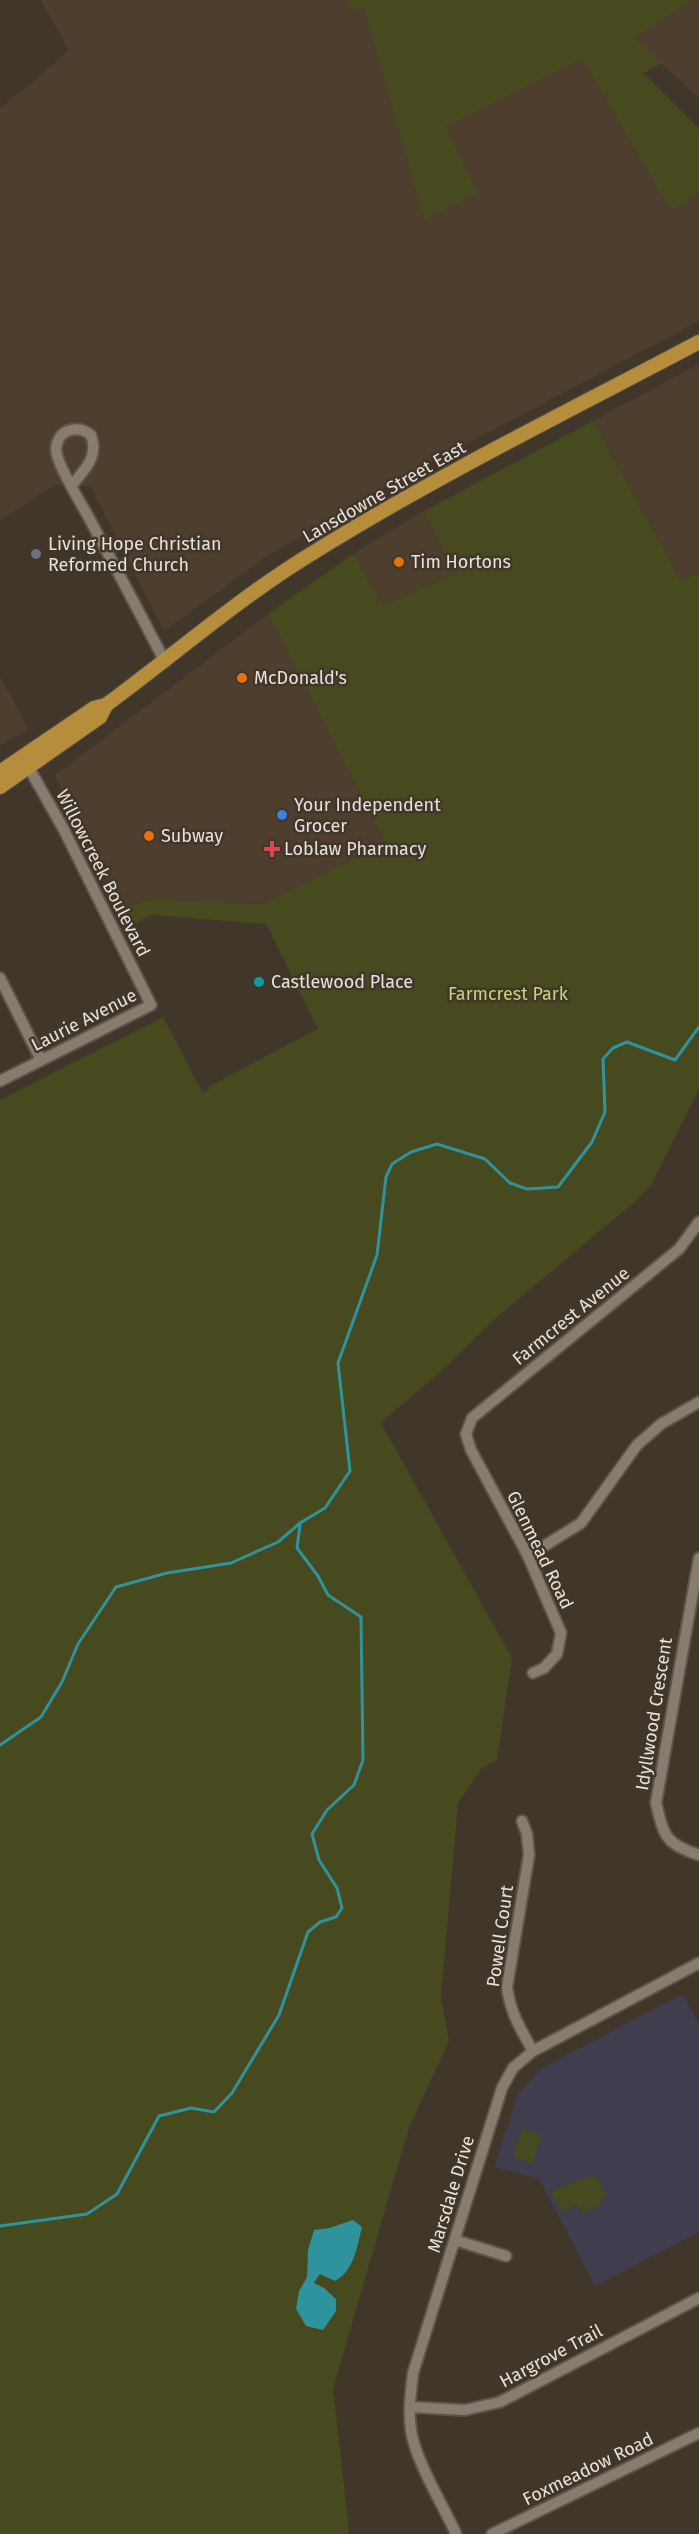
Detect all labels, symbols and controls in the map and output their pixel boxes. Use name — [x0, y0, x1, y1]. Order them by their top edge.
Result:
street label: Lansdowne Street East — [299, 436, 470, 548]
place label: Living Hope Christian Reformed Church — [48, 533, 221, 576]
marker: Living Hope Christian Reformed Church — [29, 547, 43, 561]
place label: Tim Hortons — [411, 551, 511, 573]
marker: Tim Hortons — [392, 555, 406, 569]
place label: McDonald's — [254, 667, 347, 689]
marker: McDonald's — [235, 671, 249, 685]
street label: Willowcreek Boulevard — [51, 786, 155, 960]
place label: Your Independent Grocer — [294, 794, 441, 837]
marker: Your Independent Grocer — [275, 808, 289, 822]
place label: Subway — [161, 825, 223, 847]
marker: Subway — [142, 829, 156, 843]
place label: Loblaw Pharmacy — [284, 838, 426, 860]
marker: Loblaw Pharmacy — [265, 842, 279, 856]
place label: Castlewood Place — [271, 971, 413, 993]
marker: Castlewood Place — [252, 975, 266, 989]
park label: Farmcrest Park — [448, 983, 569, 1005]
street label: Laurie Avenue — [28, 984, 140, 1056]
street label: Farmcrest Avenue — [508, 1262, 634, 1370]
street label: Glenmead Road — [502, 1487, 578, 1613]
street label: Idyllwood Crescent — [631, 1636, 677, 1792]
street label: Powell Court — [482, 1883, 518, 1988]
street label: Marsdale Drive — [423, 2133, 479, 2255]
street label: Hargrove Trail — [496, 2320, 606, 2392]
street label: Foxmeadow Road — [519, 2428, 657, 2510]

